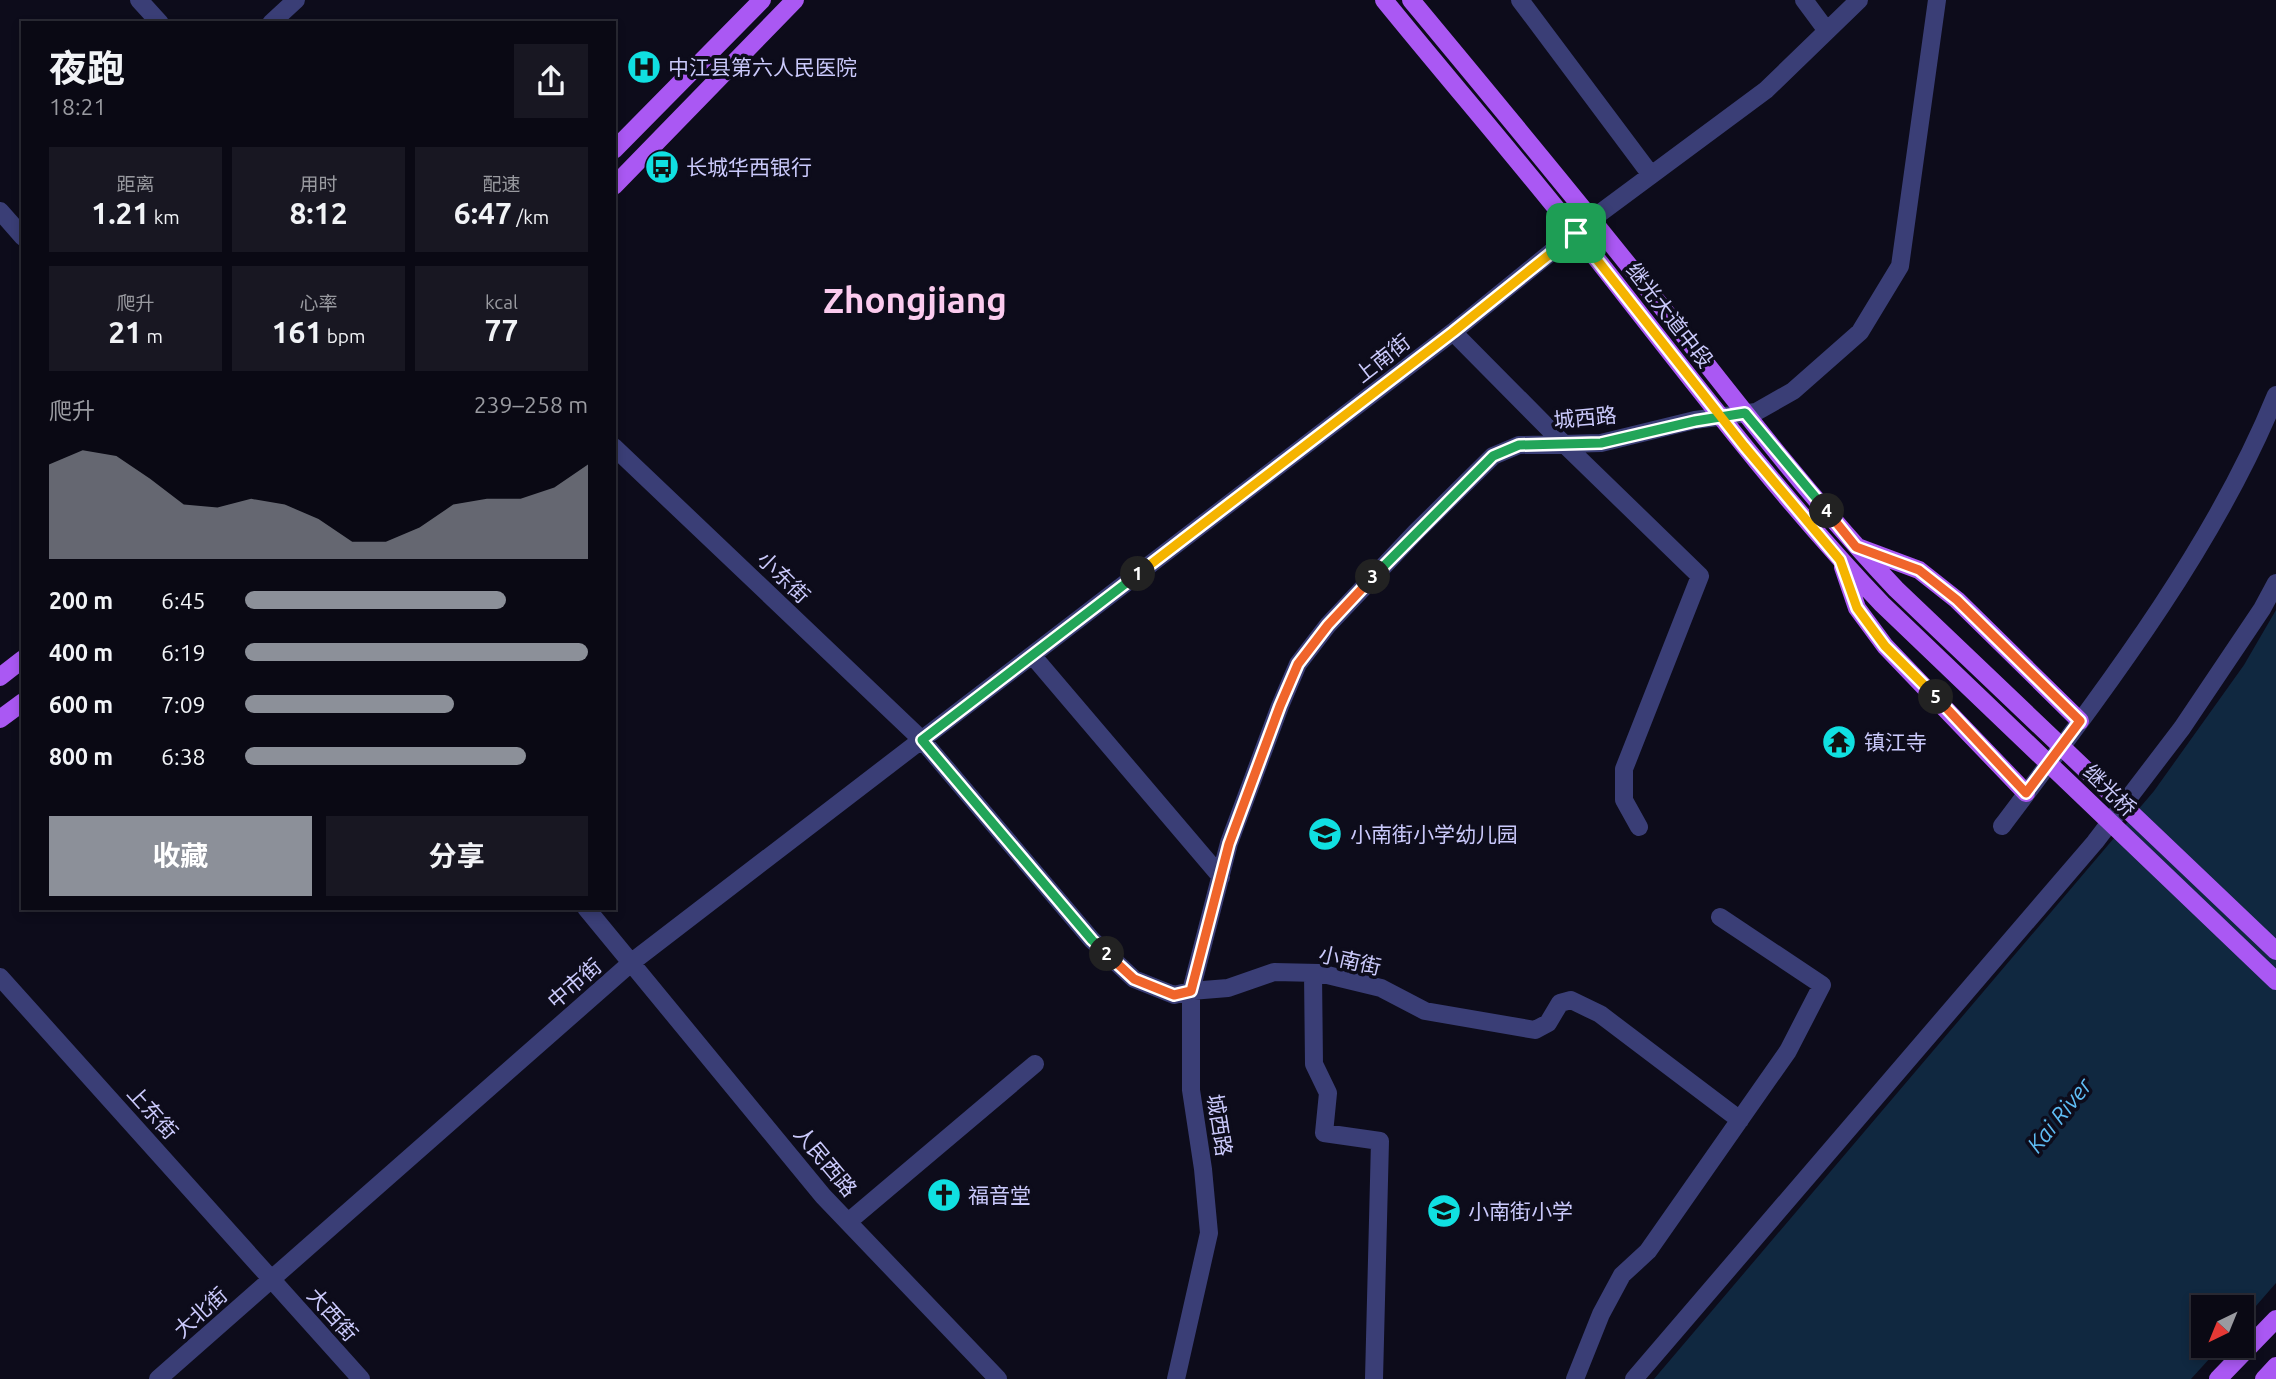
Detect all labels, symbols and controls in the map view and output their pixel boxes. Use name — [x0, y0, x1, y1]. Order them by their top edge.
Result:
button: share — [514, 44, 588, 118]
text: 夜跑 — [49, 47, 125, 89]
hospital icon: 中江县第六人民医院 — [625, 48, 663, 86]
place label: 中江县第六人民医院 — [668, 55, 857, 79]
text: 18:21 — [49, 94, 107, 119]
bus stop icon: 长城华西银行 — [643, 148, 681, 186]
place label: 长城华西银行 — [686, 155, 812, 179]
text: 距离 — [116, 173, 155, 195]
text: 用时 — [299, 173, 338, 195]
text: 配速 — [482, 173, 521, 195]
text: 1.21 — [91, 196, 149, 230]
text: 8:12 — [289, 196, 348, 230]
text: 6:47 — [454, 196, 512, 230]
pin — [1546, 203, 1606, 263]
text: km — [149, 206, 180, 228]
text: /km — [512, 206, 549, 228]
icon: arrive — [1557, 214, 1595, 252]
street label: 继光大道中段 — [1622, 258, 1718, 372]
district label: Zhongjiang — [823, 280, 1007, 320]
text: kcal — [485, 291, 518, 313]
text: 爬升 — [116, 292, 155, 314]
text: 心率 — [299, 292, 338, 314]
text: 77 — [485, 313, 518, 347]
text: 21 — [108, 315, 142, 349]
text: 161 — [272, 315, 322, 349]
text: m — [142, 325, 163, 347]
text: bpm — [322, 325, 365, 347]
street label: 上南街 — [1350, 329, 1414, 387]
text: 239–258 m — [474, 392, 588, 417]
text: 爬升 — [49, 398, 95, 423]
street label: 城西路 — [1553, 402, 1617, 432]
pin: 4 — [1810, 494, 1844, 528]
text: 4 — [1821, 499, 1832, 521]
street label: 小东街 — [753, 546, 815, 608]
pin: 1 — [1120, 556, 1156, 592]
pin: 3 — [1356, 560, 1390, 594]
text: 1 — [1132, 562, 1143, 584]
text: 3 — [1367, 565, 1378, 587]
text: 200 m — [49, 588, 113, 613]
text: 6:45 — [161, 588, 206, 613]
text: 400 m — [49, 640, 113, 665]
text: 6:19 — [161, 640, 206, 665]
pin: 5 — [1918, 680, 1954, 714]
text: 5 — [1930, 685, 1941, 707]
text: 600 m — [49, 692, 113, 717]
text: 7:09 — [161, 692, 206, 717]
temple icon: 镇江寺 — [1820, 723, 1858, 761]
place label: 镇江寺 — [1864, 730, 1927, 754]
text: 800 m — [49, 744, 113, 769]
text: 6:38 — [161, 744, 206, 769]
street label: 继光桥 — [2079, 759, 2141, 821]
school or university icon: 小南街小学幼儿园 — [1306, 815, 1344, 853]
button: 收藏 — [49, 816, 312, 896]
button: 分享 — [326, 816, 588, 896]
place label: 小南街小学幼儿园 — [1350, 822, 1518, 846]
pin: 2 — [1090, 936, 1124, 972]
street label: 小南街 — [1317, 941, 1383, 979]
text: 2 — [1101, 942, 1112, 964]
street label: 中市街 — [542, 953, 606, 1013]
water label: Kai River — [2022, 1072, 2097, 1157]
street label: 上东街 — [123, 1081, 183, 1143]
street label: 城西路 — [1203, 1092, 1237, 1158]
street label: 人民西路 — [790, 1121, 862, 1201]
church icon: 福音堂 — [925, 1176, 963, 1214]
place label: 福音堂 — [968, 1183, 1031, 1207]
school or university icon: 小南街小学 — [1425, 1192, 1463, 1230]
place label: 小南街小学 — [1468, 1199, 1573, 1223]
street label: 大北街 — [169, 1282, 231, 1342]
street label: 大西街 — [303, 1283, 363, 1345]
north arrow — [2191, 1295, 2254, 1358]
map controls — [2191, 1295, 2254, 1358]

